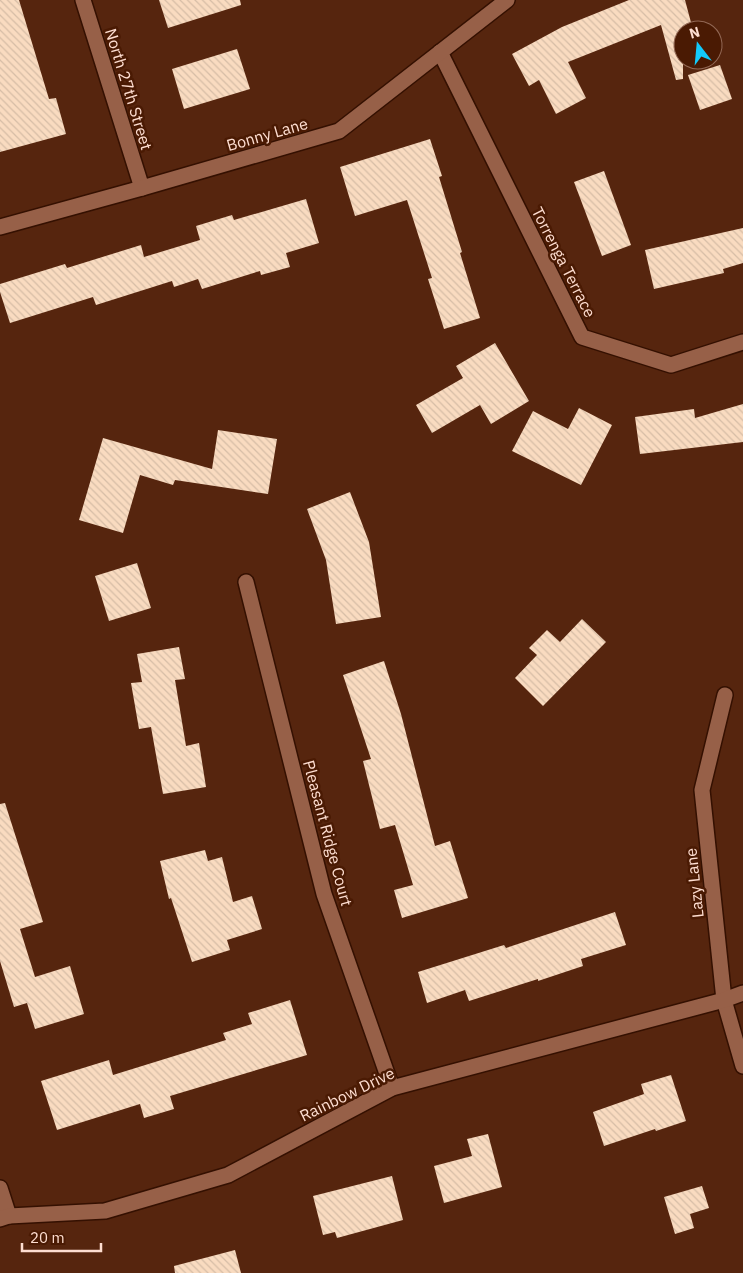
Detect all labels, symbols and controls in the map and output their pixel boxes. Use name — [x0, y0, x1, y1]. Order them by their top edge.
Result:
north arrow — [673, 20, 723, 70]
text: N — [687, 22, 702, 43]
street label: North 27th Street — [101, 26, 157, 152]
street label: Bonny Lane — [224, 113, 310, 155]
street label: Torrenga Terrace — [528, 203, 601, 321]
street label: Pleasant Ridge Court — [299, 758, 357, 908]
street label: Lazy Lane — [680, 847, 708, 919]
street label: Rainbow Drive — [296, 1062, 398, 1126]
scale bar — [22, 1220, 101, 1252]
text: 20 m — [30, 1228, 65, 1247]

